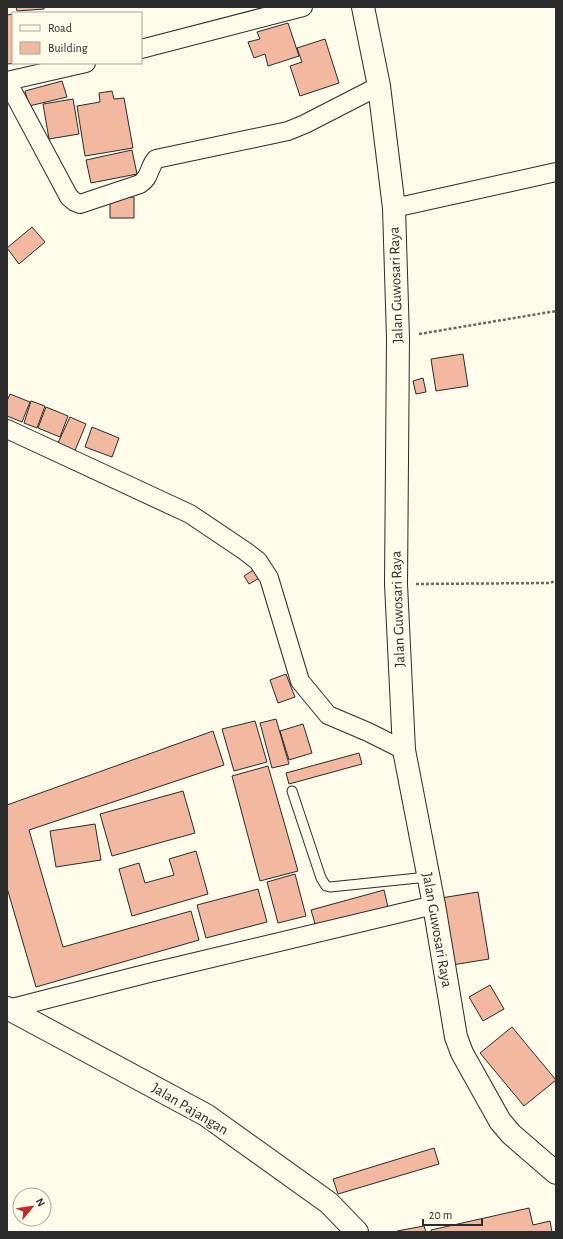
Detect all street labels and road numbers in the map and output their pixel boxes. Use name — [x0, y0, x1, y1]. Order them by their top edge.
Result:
street label: Jalan Guwosari Raya — [386, 226, 406, 343]
street label: Jalan Guwosari Raya — [388, 550, 408, 667]
street label: Jalan Guwosari Raya — [419, 871, 455, 989]
street label: Jalan Pajangan — [149, 1080, 231, 1138]

